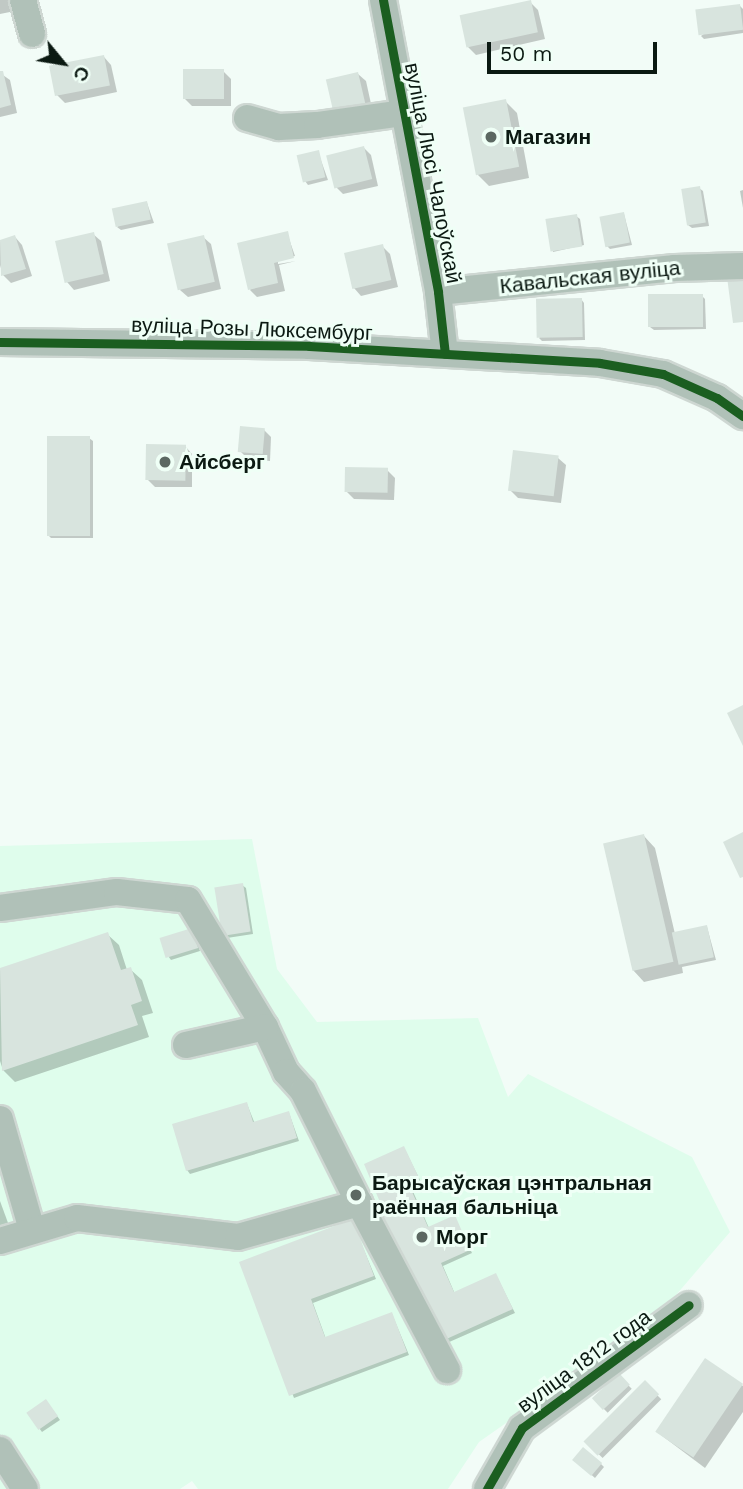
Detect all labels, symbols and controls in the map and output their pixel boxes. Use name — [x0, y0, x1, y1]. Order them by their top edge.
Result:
north arrow — [28, 28, 98, 98]
scale bar — [491, 28, 661, 72]
text: 50 m — [500, 41, 552, 66]
street label: вуліца Люсі Чалоўскай — [399, 61, 467, 285]
text: С — [68, 62, 95, 85]
place label: Магазин — [505, 124, 591, 150]
marker: Магазин — [483, 129, 499, 145]
street label: Кавальская вуліца — [498, 255, 682, 299]
street label: вуліца Розы Люксембург — [131, 312, 373, 346]
place label: Айсберг — [179, 449, 265, 475]
marker: Айсберг — [157, 454, 173, 470]
place label: Барысаўская цэнтральная раённая бальніца — [372, 1170, 652, 1220]
marker: Барысаўская цэнтральная раённая бальніца — [346, 1185, 366, 1205]
place label: Морг — [436, 1224, 488, 1250]
marker: Морг — [414, 1229, 430, 1245]
street label: вуліца 1812 года — [512, 1304, 656, 1418]

